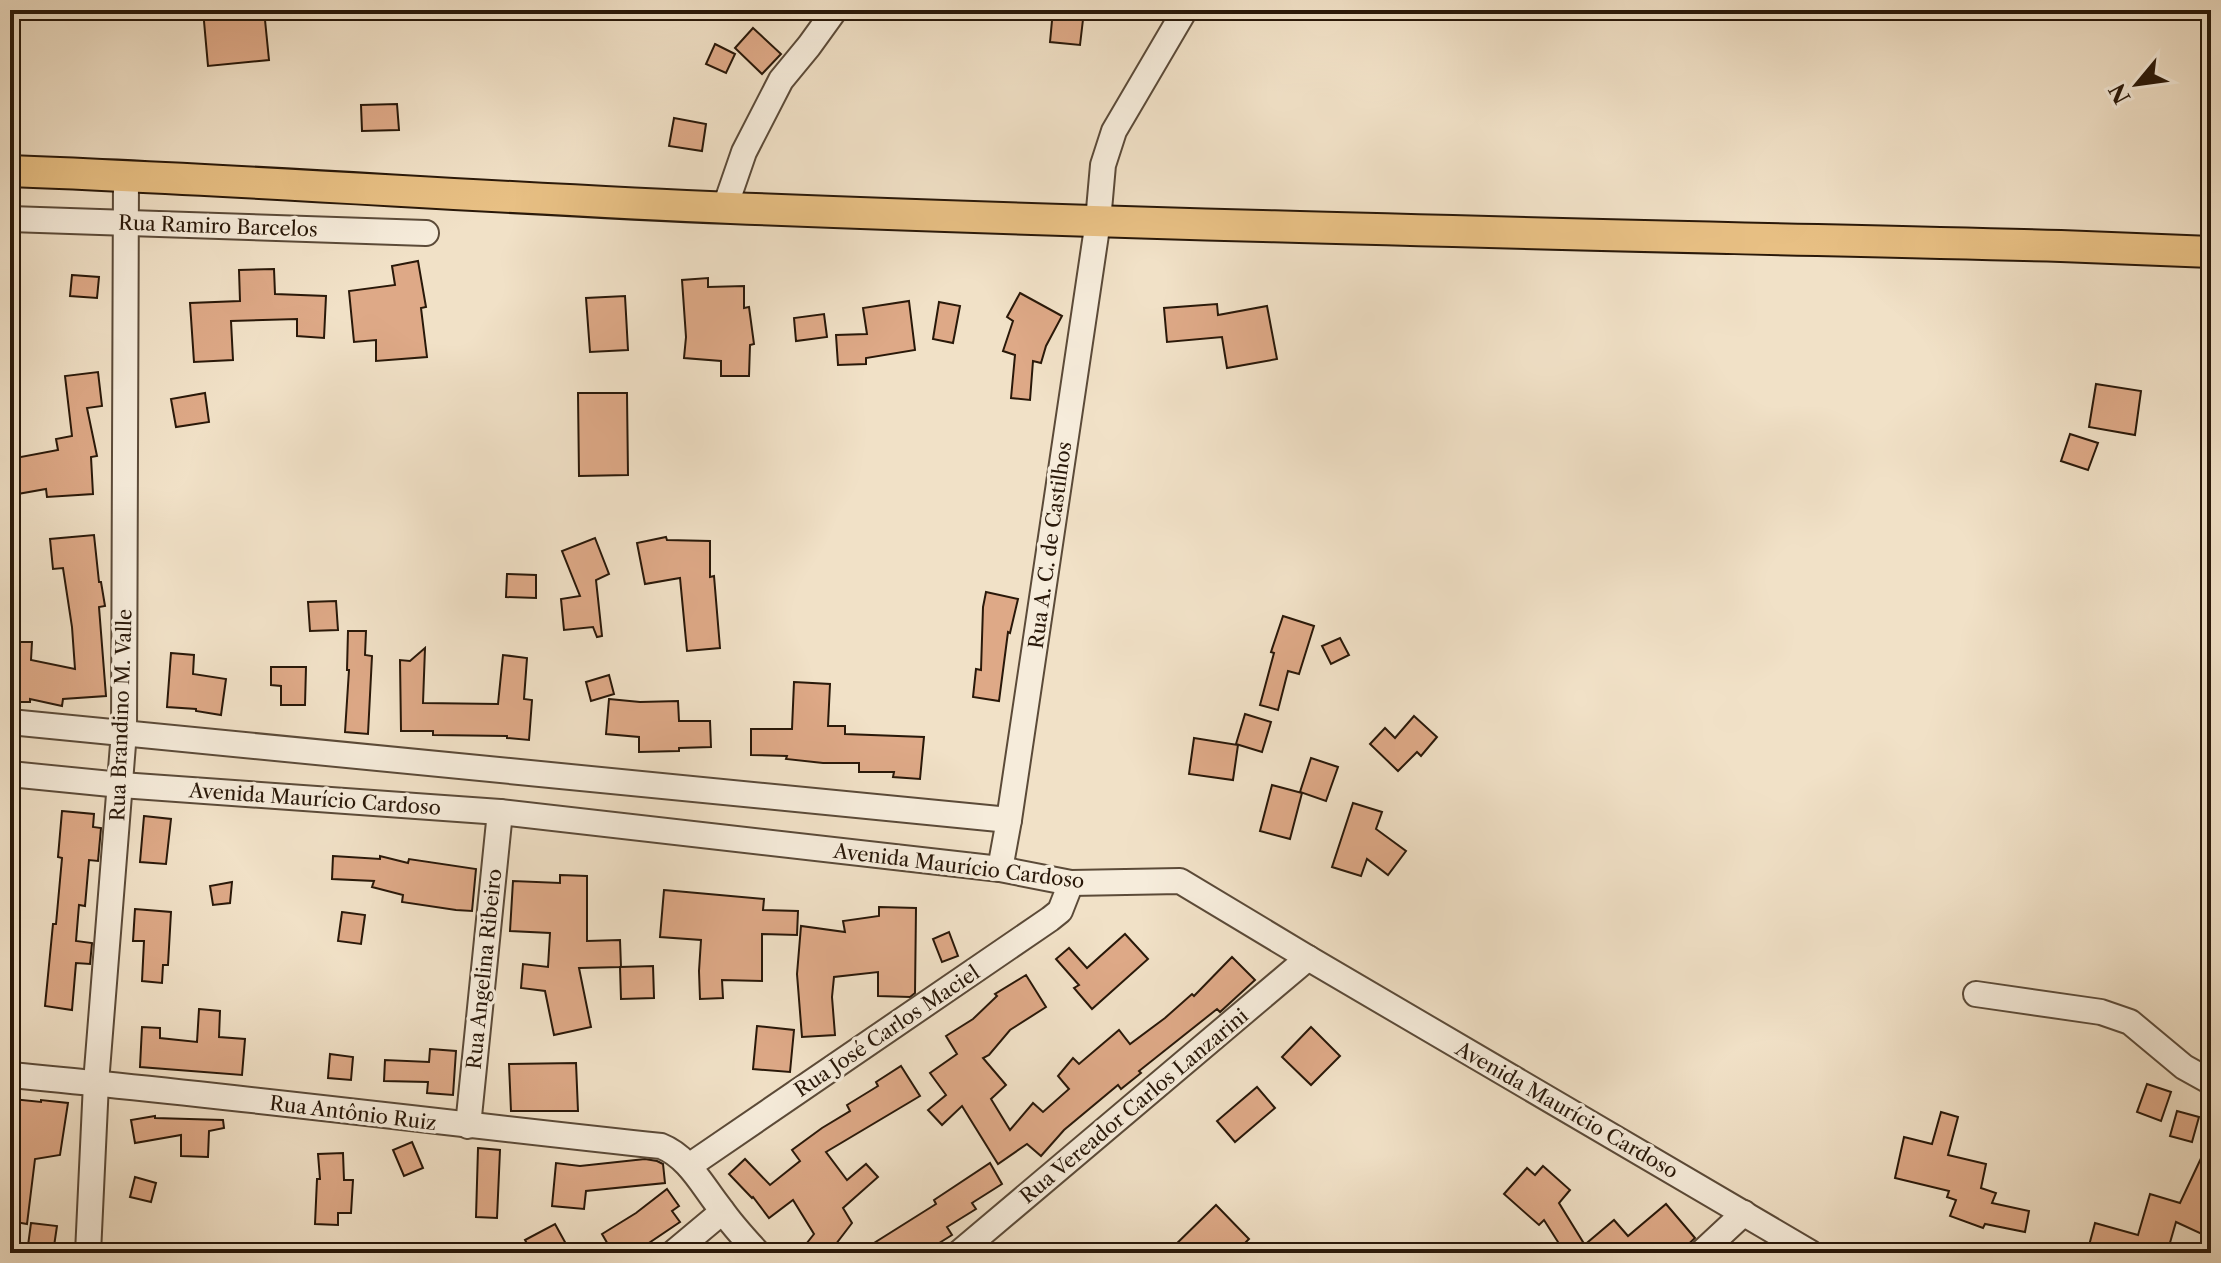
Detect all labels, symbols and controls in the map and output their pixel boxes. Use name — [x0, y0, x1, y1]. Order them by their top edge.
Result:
north arrow — [2097, 44, 2177, 124]
text: N — [2104, 79, 2136, 108]
street label: Rua Ramiro Barcelos — [118, 211, 318, 241]
street label: Rua A. C. de Castilhos — [1024, 440, 1076, 650]
street label: Rua Brandino M. Valle — [105, 608, 137, 822]
street label: Avenida Maurício Cardoso — [187, 778, 442, 820]
street label: Avenida Maurício Cardoso — [831, 839, 1086, 893]
street label: Rua Angelina Ribeiro — [462, 868, 506, 1070]
street label: Rua José Carlos Maciel — [790, 960, 984, 1102]
street label: Rua Vereador Carlos Lanzarini — [1015, 1004, 1253, 1208]
street label: Avenida Maurício Cardoso — [1451, 1036, 1682, 1184]
street label: Rua Antônio Ruiz — [268, 1091, 438, 1135]

